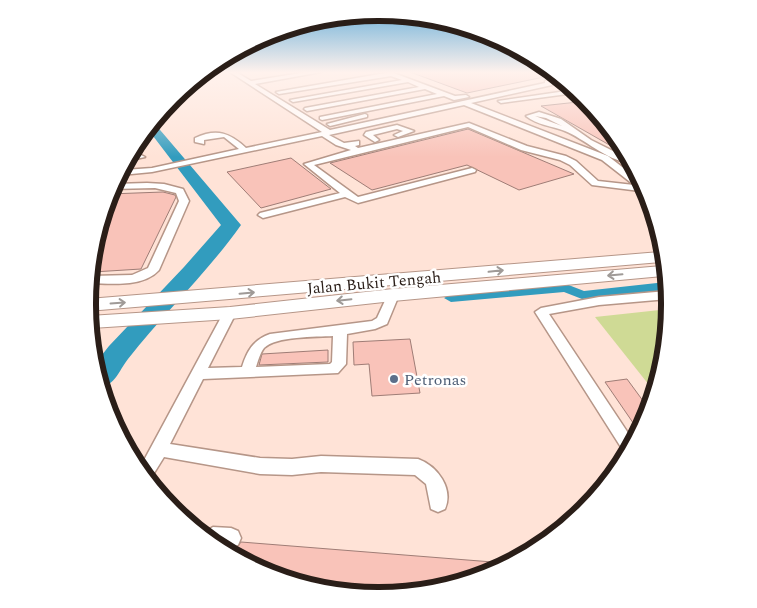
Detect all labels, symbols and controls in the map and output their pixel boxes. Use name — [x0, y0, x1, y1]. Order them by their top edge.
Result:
street label: Jalan Bukit Tengah — [306, 265, 442, 301]
one-way arrow — [488, 266, 504, 276]
one-way arrow — [607, 271, 623, 280]
one-way arrow — [239, 288, 255, 297]
one-way arrow — [337, 295, 353, 305]
one-way arrow — [110, 298, 126, 307]
place label: Petronas — [404, 368, 466, 392]
marker: Petronas — [388, 373, 400, 385]

